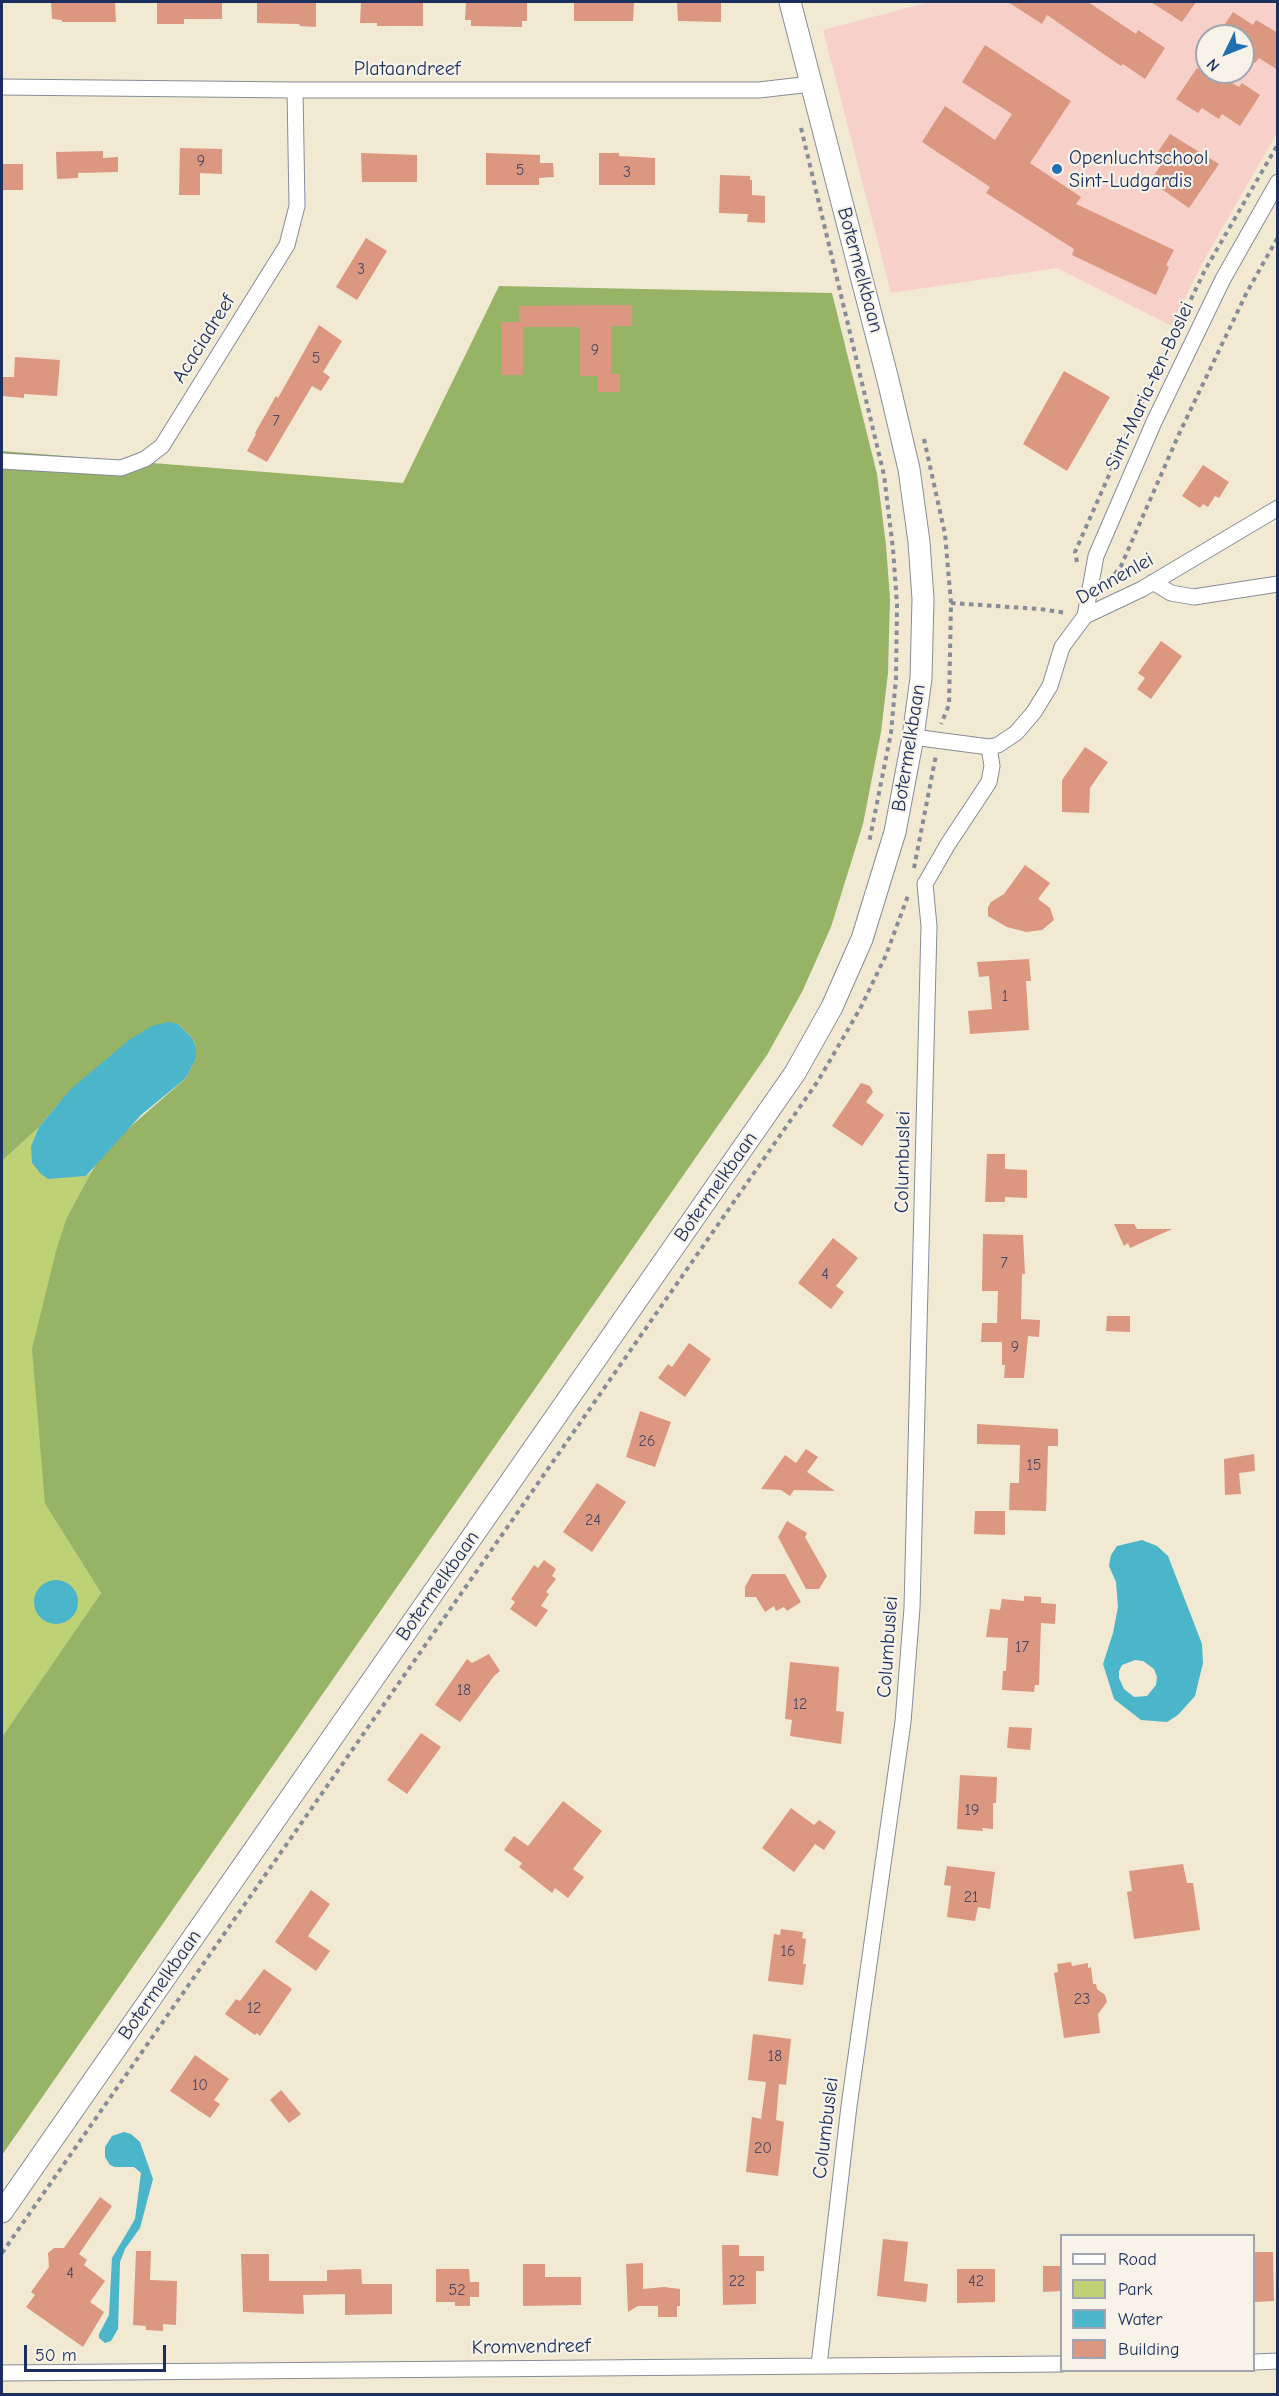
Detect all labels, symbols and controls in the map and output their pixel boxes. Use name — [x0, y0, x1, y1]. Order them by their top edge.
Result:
north arrow — [1195, 24, 1255, 84]
text: N — [1203, 55, 1223, 75]
street label: Plataandreef — [354, 57, 460, 81]
place label: Openluchtschool Sint-Ludgardis — [1069, 146, 1208, 193]
house number: 9 — [197, 151, 205, 171]
house number: 5 — [516, 160, 524, 180]
house number: 3 — [623, 162, 631, 182]
marker: Openluchtschool Sint-Ludgardis — [1050, 162, 1064, 176]
street label: Botermelkbaan — [832, 205, 888, 335]
house number: 3 — [357, 259, 365, 279]
street label: Acaciadreef — [167, 290, 241, 388]
street label: Sint-Maria-ten-Boslei — [1101, 298, 1199, 474]
house number: 9 — [591, 340, 599, 360]
house number: 5 — [312, 348, 320, 368]
house number: 7 — [272, 411, 280, 431]
street label: Dennenlei — [1072, 548, 1158, 610]
street label: Botermelkbaan — [887, 682, 931, 814]
house number: 1 — [1002, 986, 1008, 1006]
street label: Columbuslei — [890, 1111, 916, 1213]
street label: Botermelkbaan — [669, 1127, 763, 1247]
house number: 7 — [1000, 1253, 1008, 1273]
house number: 4 — [821, 1264, 829, 1284]
house number: 9 — [1011, 1337, 1019, 1357]
house number: 26 — [638, 1431, 656, 1451]
house number: 15 — [1026, 1455, 1042, 1475]
house number: 24 — [585, 1510, 601, 1530]
street label: Botermelkbaan — [391, 1526, 485, 1646]
street label: Columbuslei — [872, 1595, 904, 1699]
house number: 17 — [1015, 1637, 1029, 1657]
house number: 18 — [457, 1680, 471, 1700]
house number: 12 — [793, 1694, 807, 1714]
house number: 19 — [965, 1800, 979, 1820]
house number: 21 — [964, 1887, 978, 1907]
street label: Botermelkbaan — [113, 1925, 207, 2045]
house number: 16 — [780, 1941, 796, 1961]
house number: 23 — [1074, 1989, 1090, 2009]
house number: 12 — [247, 1998, 261, 2018]
house number: 18 — [768, 2046, 782, 2066]
house number: 10 — [192, 2075, 208, 2095]
street label: Columbuslei — [808, 2076, 844, 2180]
house number: 20 — [754, 2138, 772, 2158]
legend — [1060, 2234, 1255, 2372]
text: Road — [1118, 2249, 1157, 2270]
house number: 4 — [66, 2263, 74, 2283]
house number: 22 — [729, 2271, 745, 2291]
house number: 42 — [968, 2271, 984, 2291]
text: Park — [1118, 2279, 1152, 2300]
house number: 52 — [448, 2280, 466, 2300]
text: Water — [1118, 2309, 1162, 2330]
scale bar — [27, 2333, 170, 2371]
street label: Kromvendreef — [471, 2334, 591, 2360]
text: Building — [1118, 2339, 1180, 2360]
text: 50 m — [35, 2345, 77, 2366]

